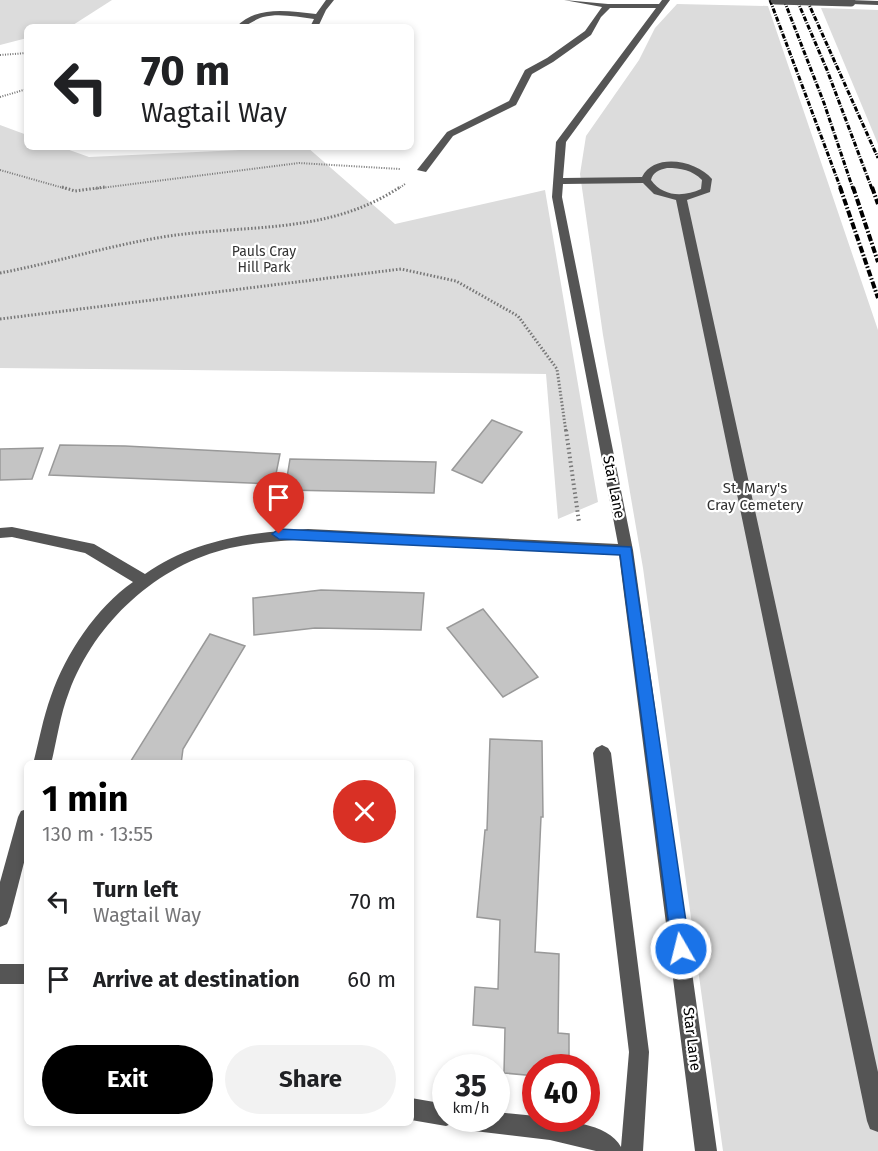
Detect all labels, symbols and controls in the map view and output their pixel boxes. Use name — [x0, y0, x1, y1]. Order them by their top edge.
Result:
text: 70 m — [141, 46, 230, 96]
icon: left — [42, 48, 120, 126]
text: Wagtail Way — [141, 97, 287, 129]
park label: Pauls Cray Hill Park — [232, 243, 296, 276]
street label: Star Lane — [599, 454, 629, 520]
pin — [253, 472, 304, 534]
park label: St. Mary's Cray Cemetery — [707, 479, 804, 514]
icon: arrive — [262, 481, 295, 514]
text: 1 min — [42, 777, 129, 821]
button: close — [333, 780, 396, 843]
text: 130 m · 13:55 — [42, 822, 153, 846]
text: Turn left — [93, 876, 178, 903]
icon: left — [42, 885, 75, 918]
text: 70 m — [350, 888, 396, 915]
text: Wagtail Way — [93, 903, 201, 927]
position arrow — [649, 917, 713, 981]
icon: arrive — [42, 963, 75, 996]
text: Arrive at destination — [93, 966, 300, 993]
text: 60 m — [347, 966, 396, 993]
street label: Star Lane — [679, 1006, 705, 1072]
button: Exit — [42, 1045, 213, 1114]
button: Share — [225, 1045, 396, 1114]
speed limit sign: 40 — [522, 1054, 600, 1132]
text: 35 — [455, 1068, 487, 1104]
text: km/h — [452, 1099, 490, 1117]

